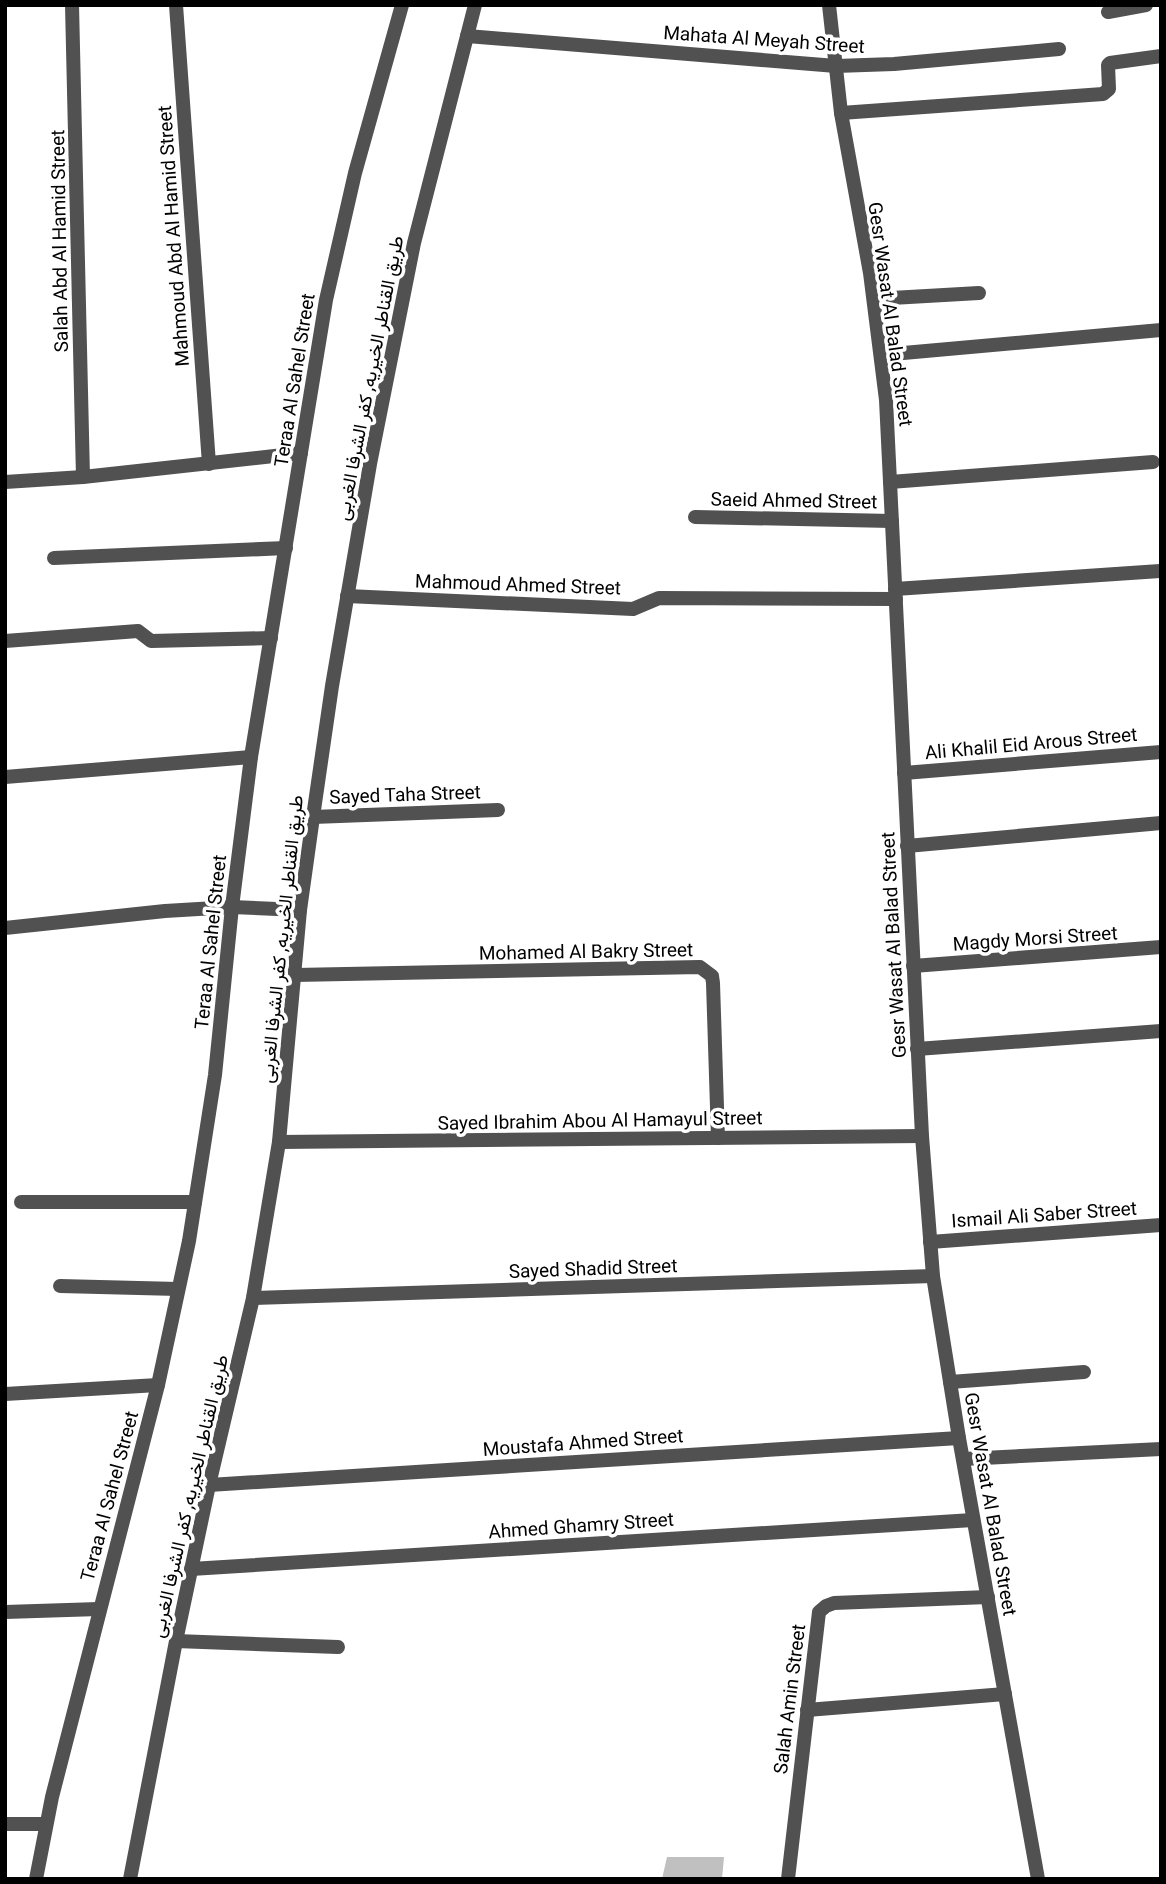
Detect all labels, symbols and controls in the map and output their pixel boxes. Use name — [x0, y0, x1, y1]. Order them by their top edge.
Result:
street label: Mahata Al Meyah Street — [663, 21, 865, 58]
street label: Mahmoud Abd Al Hamid Street — [153, 105, 194, 367]
street label: Salah Abd Al Hamid Street — [46, 129, 73, 353]
street label: Gesr Wasat Al Balad Street — [863, 200, 918, 428]
street label: طريق القناطر الخيريه, كفر الشرفا الغربى — [331, 234, 408, 522]
street label: Teraa Al Sahel Street — [269, 292, 320, 468]
street label: Saeid Ahmed Street — [710, 488, 878, 513]
street label: Mahmoud Ahmed Street — [415, 569, 621, 600]
street label: Ali Khalil Eid Arous Street — [924, 723, 1138, 764]
street label: Sayed Taha Street — [329, 780, 481, 809]
street label: طريق القناطر الخيريه, كفر الشرفا الغربى — [255, 794, 308, 1084]
street label: Gesr Wasat Al Balad Street — [876, 831, 911, 1059]
street label: Teraa Al Sahel Street — [190, 854, 231, 1030]
street label: Magdy Morsi Street — [952, 921, 1118, 956]
street label: Mohamed Al Bakry Street — [479, 938, 693, 965]
street label: Sayed Ibrahim Abou Al Hamayul Street — [437, 1106, 763, 1135]
street label: Ismail Ali Saber Street — [950, 1197, 1138, 1232]
street label: Sayed Shadid Street — [508, 1254, 678, 1283]
street label: طريق القناطر الخيريه, كفر الشرفا الغربى — [146, 1352, 233, 1640]
street label: Gesr Wasat Al Balad Street — [960, 1391, 1021, 1618]
street label: Teraa Al Sahel Street — [76, 1408, 143, 1584]
street label: Moustafa Ahmed Street — [482, 1424, 684, 1461]
street label: Ahmed Ghamry Street — [488, 1508, 675, 1543]
street label: Salah Amin Street — [769, 1623, 810, 1775]

